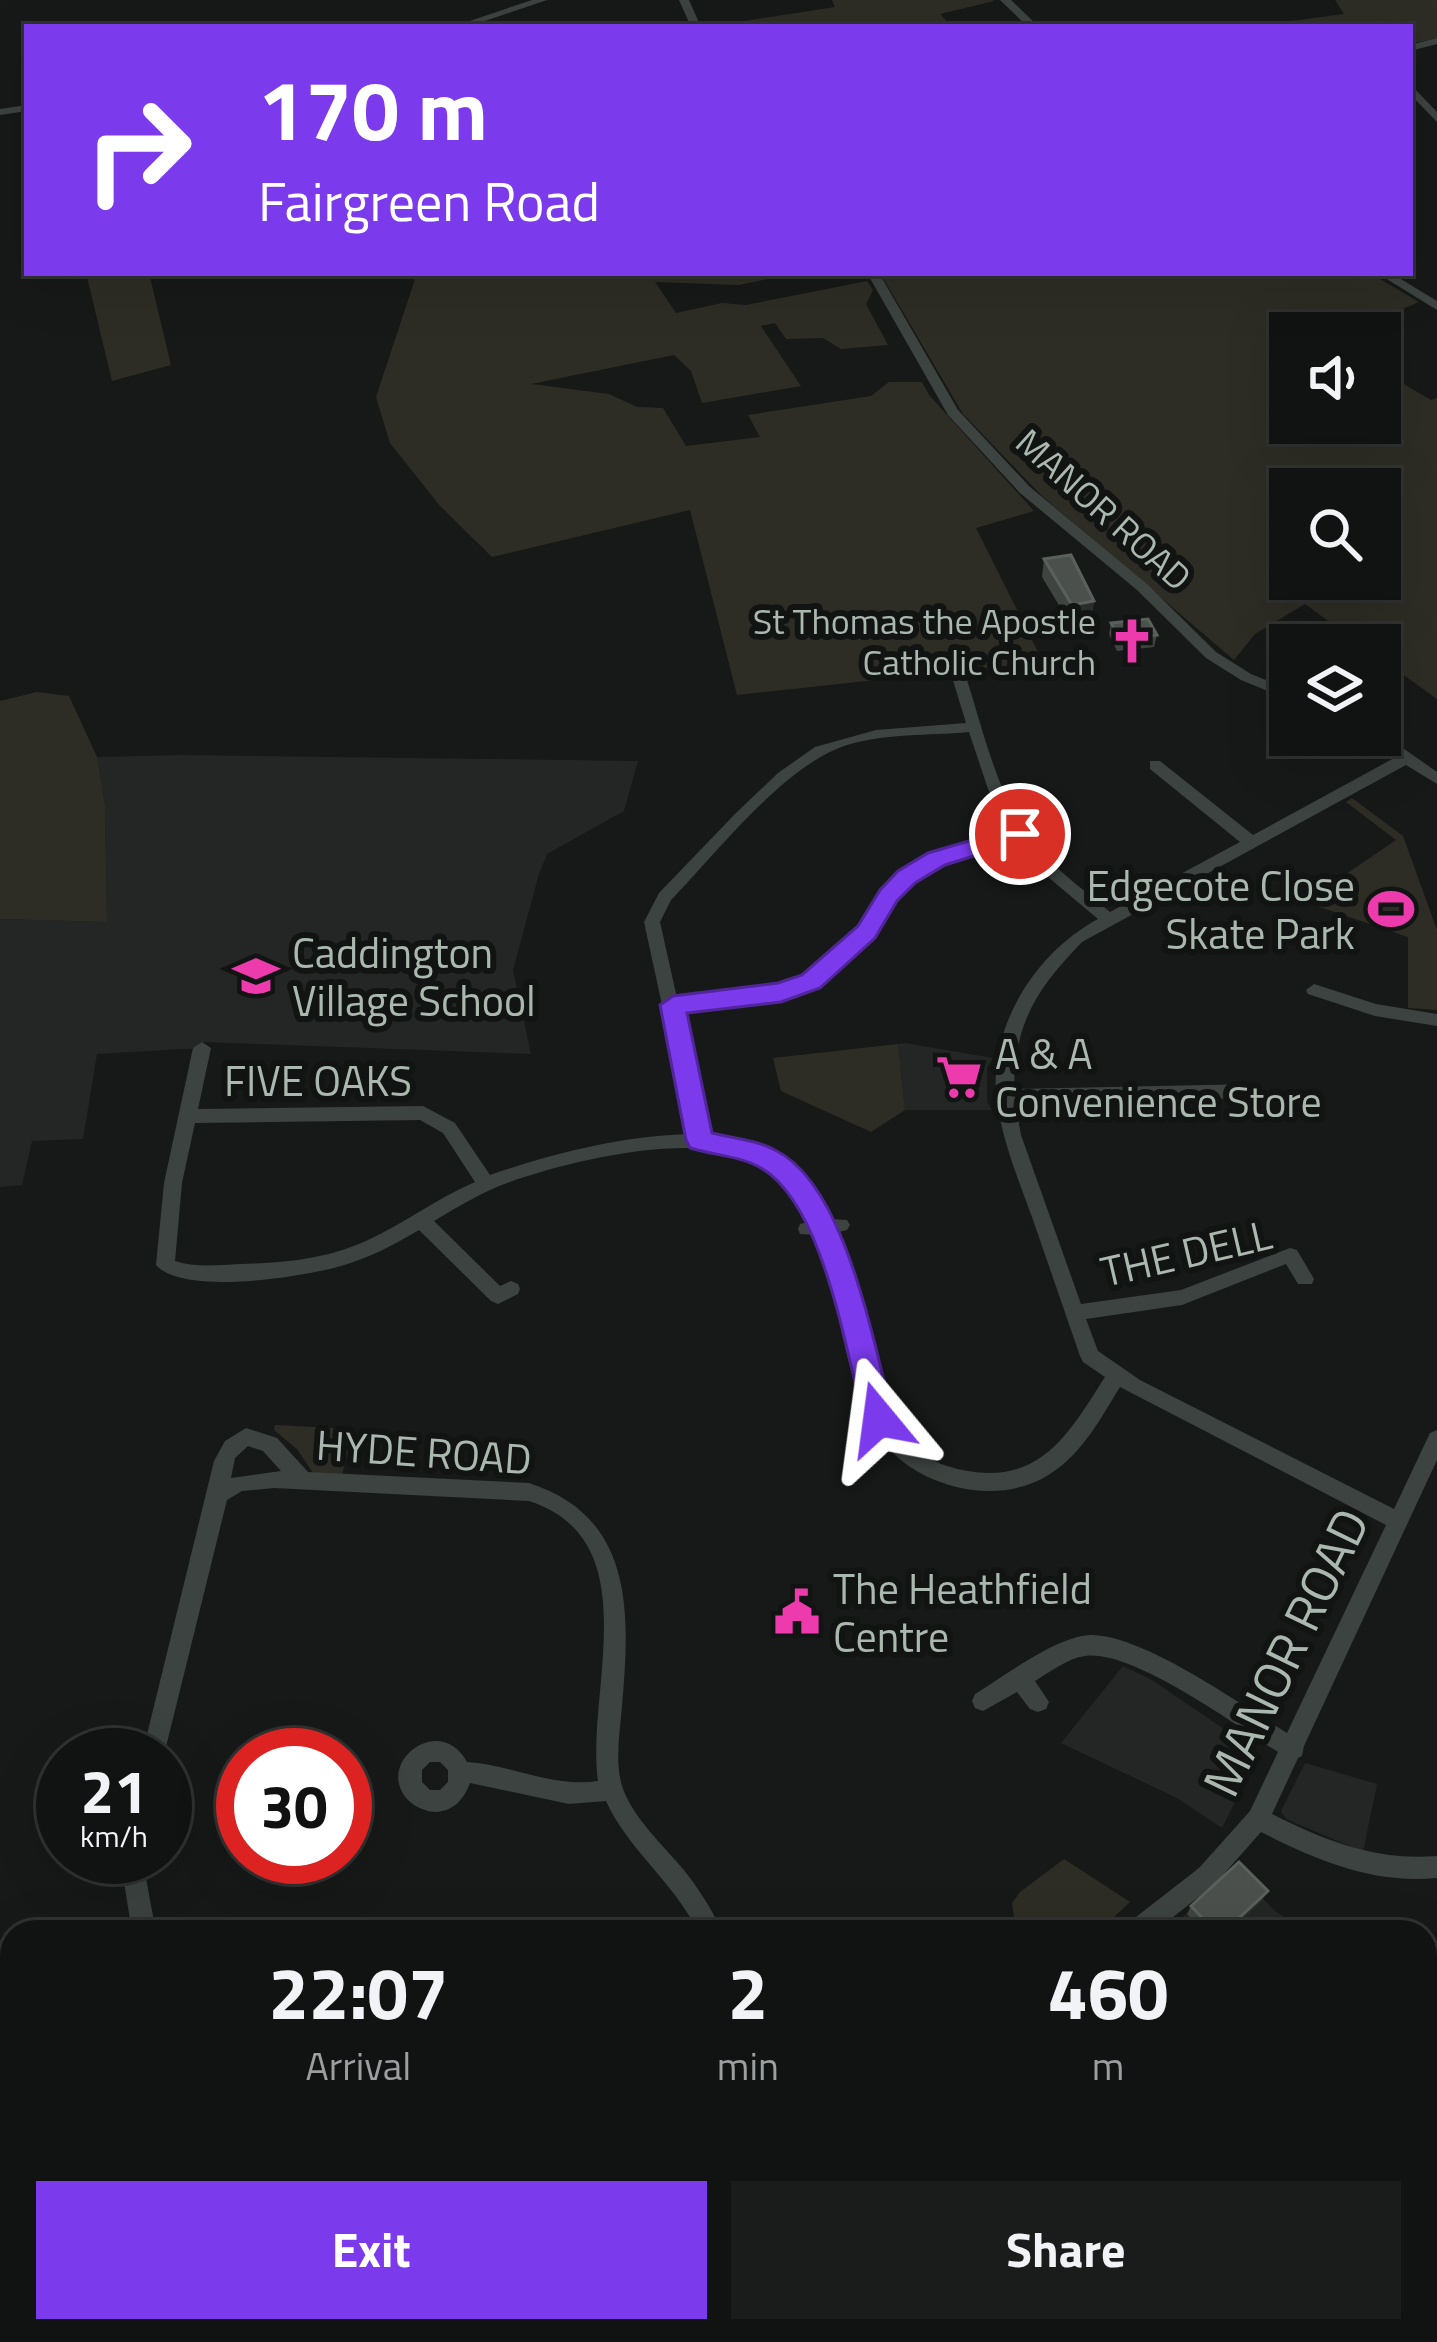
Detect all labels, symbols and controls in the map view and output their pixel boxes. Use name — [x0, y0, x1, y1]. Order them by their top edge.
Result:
text: 170 m — [258, 45, 488, 173]
icon: right — [60, 72, 216, 228]
text: Fairgreen Road — [258, 160, 600, 242]
map controls — [1269, 312, 1401, 756]
button: sound — [1269, 312, 1401, 444]
street label: MANOR ROAD — [1004, 415, 1204, 603]
button: search — [1269, 468, 1401, 600]
place label: St Thomas the Apostle Catholic Church — [753, 593, 1096, 689]
church icon: St Thomas the Apostle Catholic Church — [1107, 616, 1157, 666]
button: layers — [1269, 624, 1401, 756]
pin — [969, 783, 1071, 885]
icon: arrive — [987, 801, 1053, 867]
place label: Edgecote Close Skate Park — [1086, 853, 1355, 965]
sports icon: Edgecote Close Skate Park — [1366, 884, 1416, 934]
place label: Caddington Village School — [292, 920, 536, 1032]
school or university icon: Caddington Village School — [231, 951, 281, 1001]
place label: A & A Convenience Store — [995, 1021, 1322, 1133]
street label: FIVE OAKS — [224, 1048, 412, 1112]
supermarket icon: A & A Convenience Store — [934, 1052, 984, 1102]
street label: THE DELL — [1094, 1201, 1278, 1303]
position arrow — [816, 1356, 942, 1482]
street label: HYDE ROAD — [314, 1412, 534, 1490]
street label: MANOR ROAD — [1182, 1495, 1388, 1809]
place label: The Heathfield Centre — [833, 1556, 1092, 1668]
public building icon: The Heathfield Centre — [772, 1587, 822, 1637]
speed limit sign: 30 — [216, 1728, 372, 1884]
text: 21 — [80, 1745, 148, 1836]
text: km/h — [80, 1813, 148, 1859]
text: 22:07 — [269, 1937, 448, 2047]
text: 2 — [728, 1937, 768, 2047]
text: 460 — [1047, 1937, 1168, 2047]
text: Arrival — [306, 2036, 411, 2095]
text: min — [717, 2036, 779, 2095]
text: m — [1092, 2036, 1124, 2095]
button: Exit — [36, 2181, 707, 2319]
button: Share — [731, 2181, 1401, 2319]

